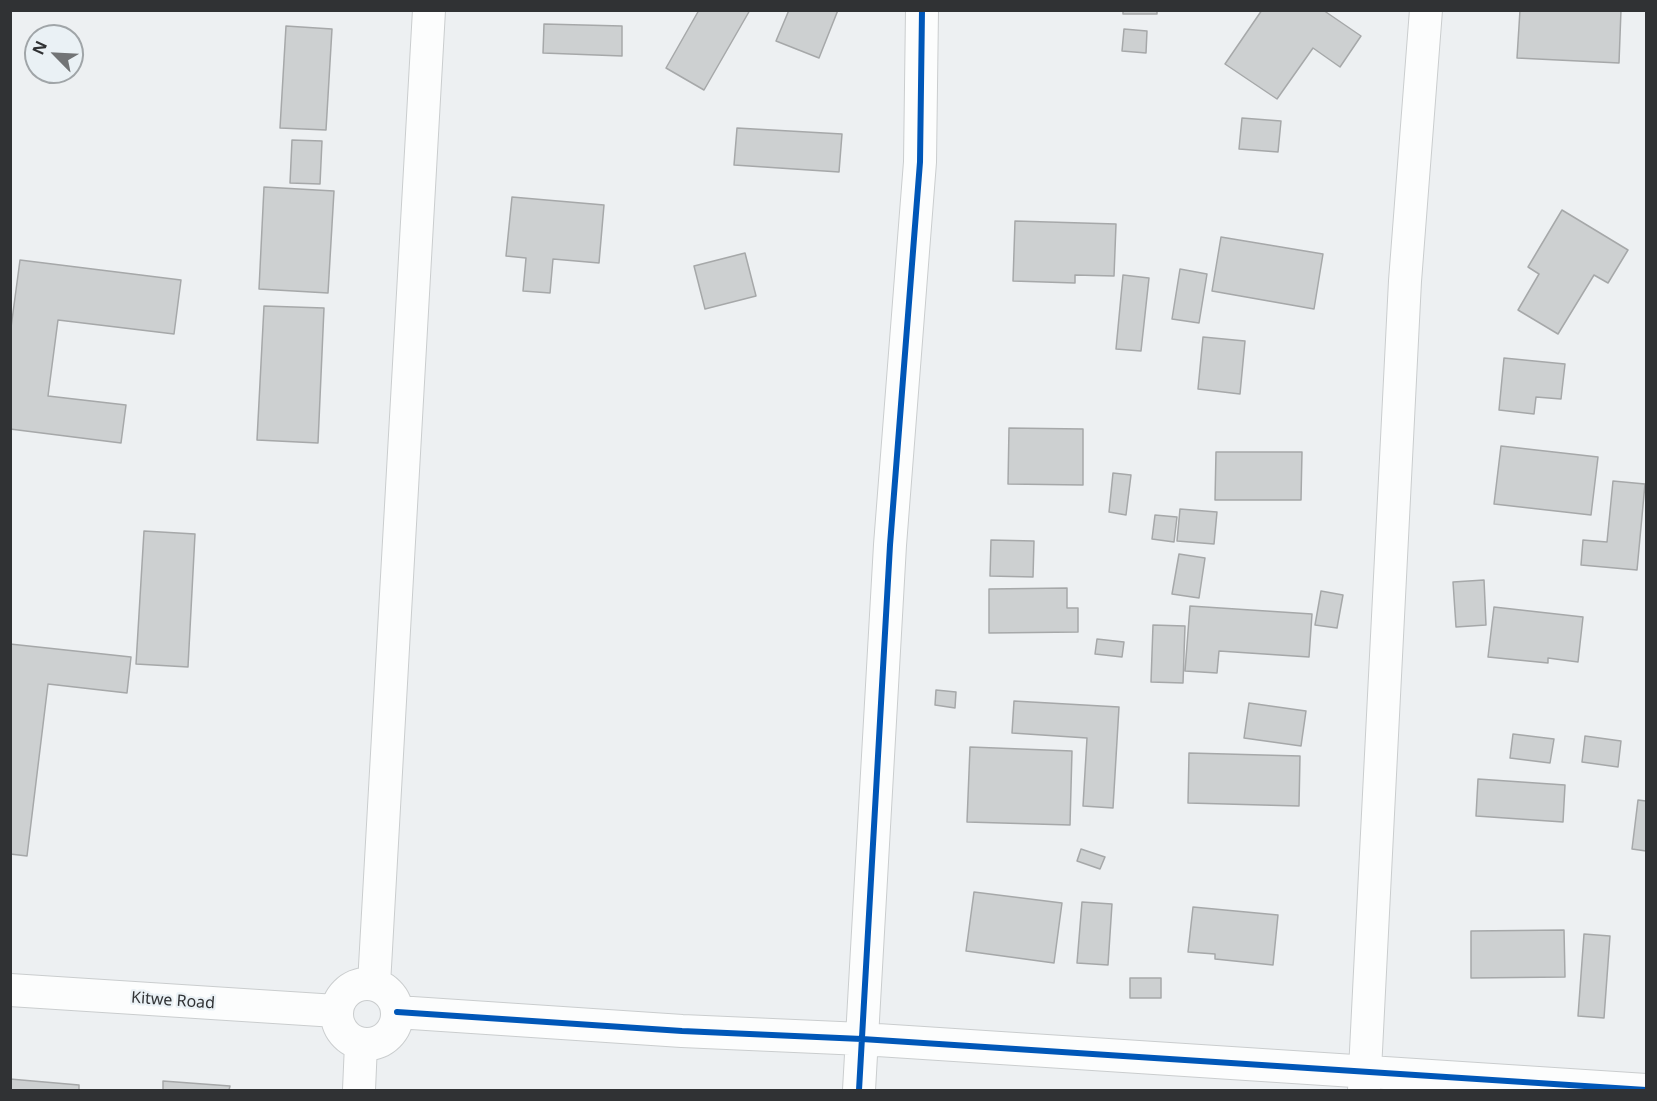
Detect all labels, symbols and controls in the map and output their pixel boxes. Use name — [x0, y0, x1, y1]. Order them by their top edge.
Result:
north arrow — [24, 24, 84, 84]
text: N — [27, 37, 52, 58]
street label: Kitwe Road — [130, 988, 216, 1014]

